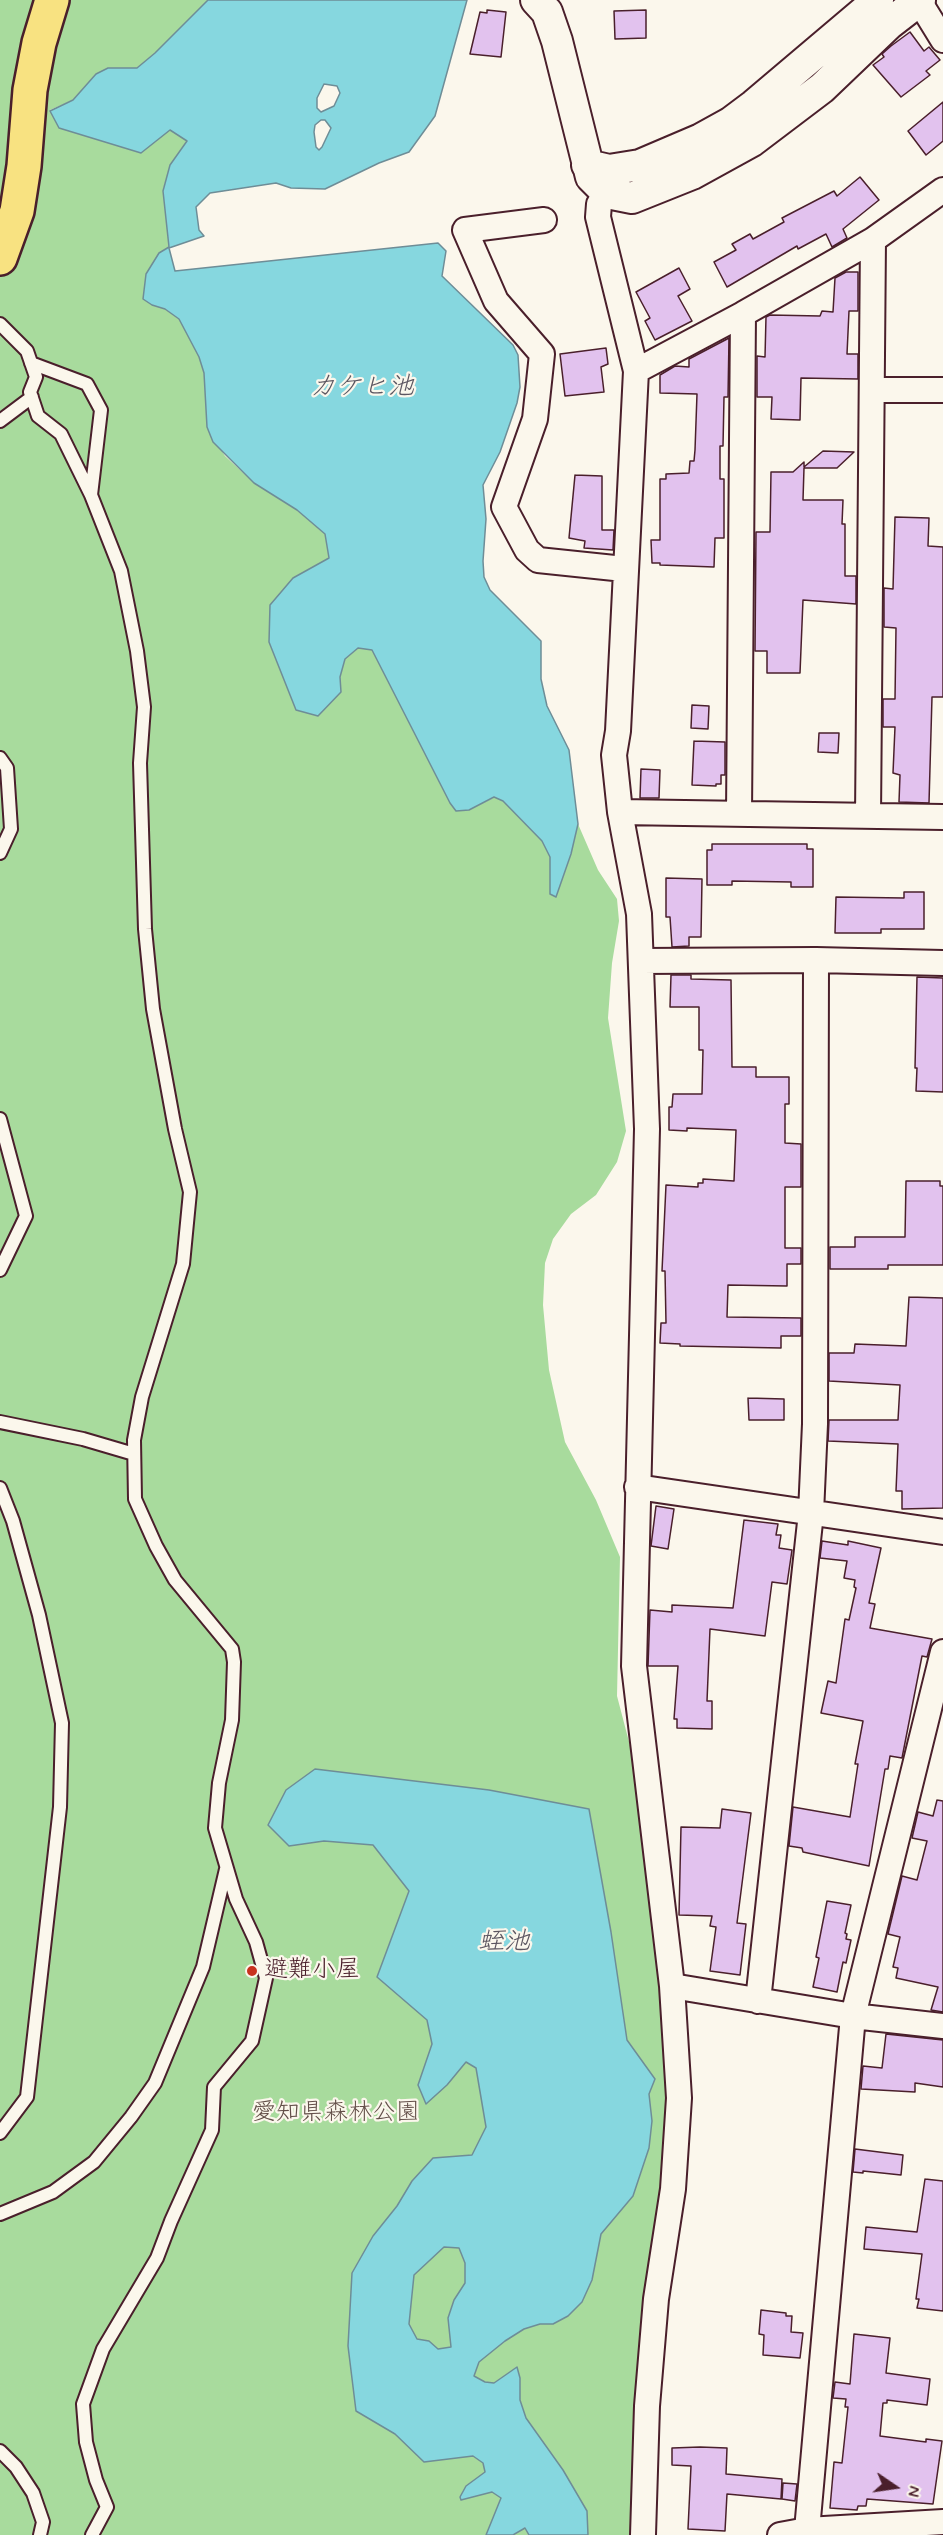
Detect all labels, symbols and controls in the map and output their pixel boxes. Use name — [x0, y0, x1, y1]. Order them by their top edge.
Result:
water label: カケヒ池 — [310, 373, 414, 405]
water label: 蛭池 — [478, 1928, 530, 1960]
place label: 避難小屋 — [264, 1957, 360, 1985]
marker: 避難小屋 — [245, 1964, 259, 1978]
park label: 愛知県森林公園 — [252, 2100, 420, 2128]
north arrow — [865, 2457, 925, 2517]
text: N — [902, 2484, 924, 2499]

